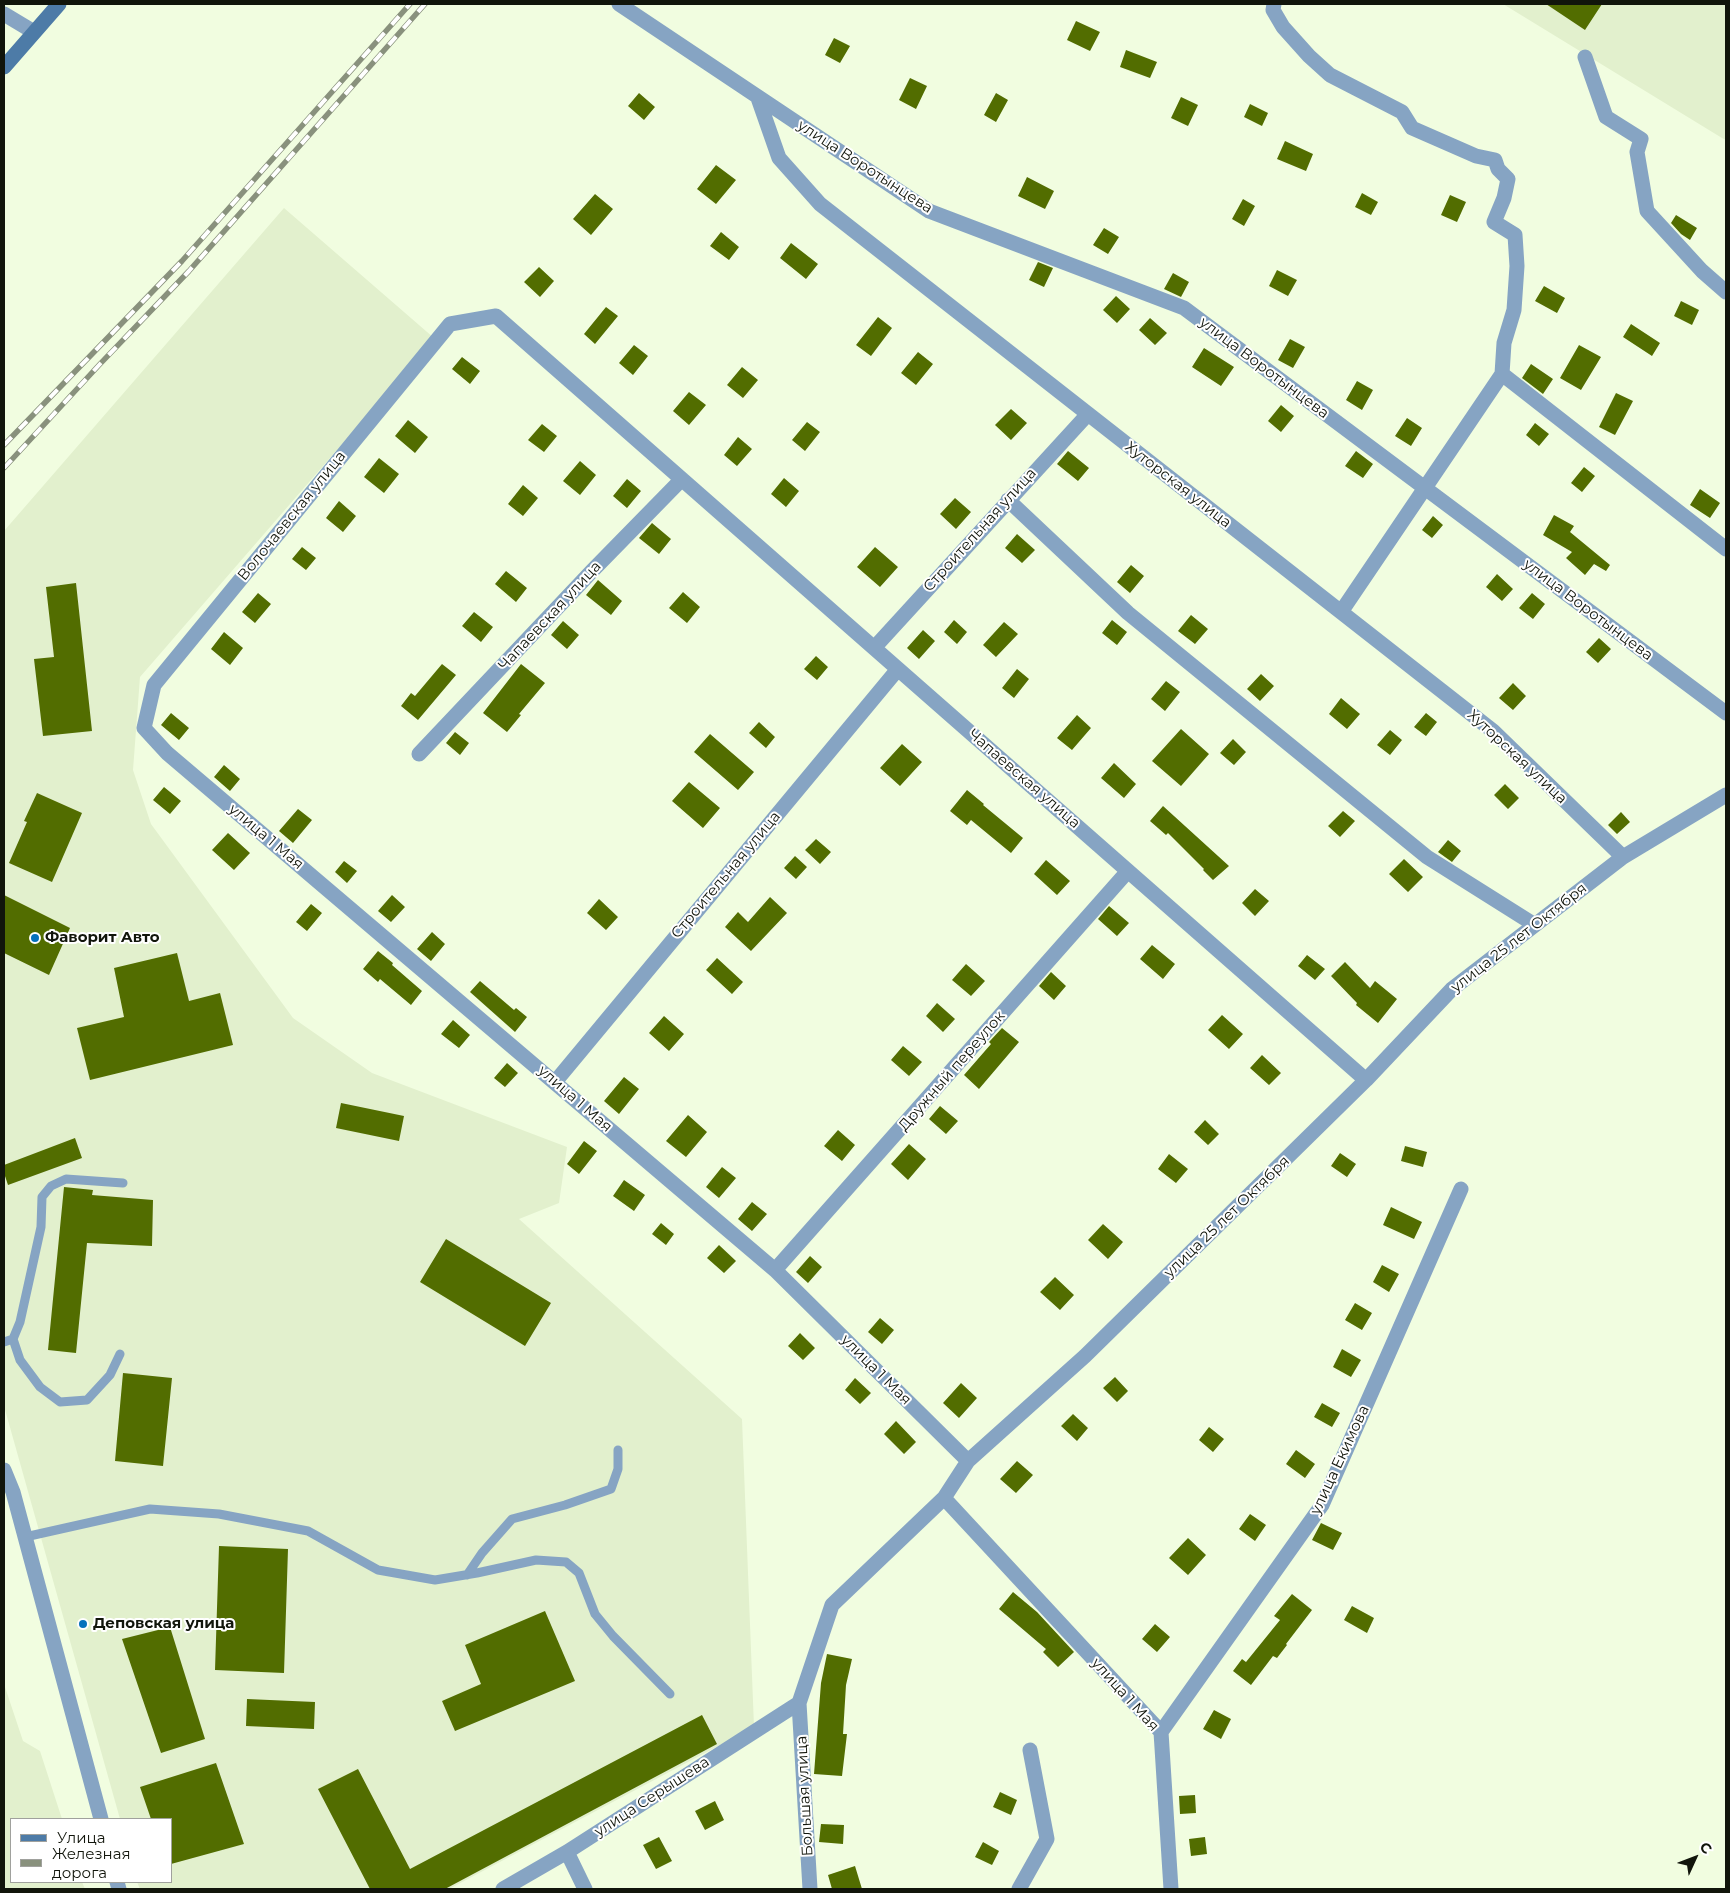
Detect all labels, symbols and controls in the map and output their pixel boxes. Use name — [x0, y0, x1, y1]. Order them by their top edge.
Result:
street label: улица Воротынцева — [794, 117, 936, 217]
street label: улица Воротынцева — [1196, 313, 1332, 423]
street label: Хуторская улица — [1121, 438, 1235, 532]
street label: Волочаевская улица — [234, 448, 350, 584]
street label: Строительная улица — [920, 464, 1040, 596]
street label: улица Воротынцева — [1520, 555, 1656, 665]
street label: Чапаевская улица — [495, 558, 605, 674]
street label: Хуторская улица — [1463, 706, 1571, 808]
street label: Чапаевская улица — [964, 726, 1084, 832]
street label: улица 1 Мая — [225, 800, 307, 874]
street label: Строительная улица — [668, 808, 784, 942]
street label: улица 25 лет Октября — [1447, 879, 1591, 997]
place label: Фаворит Авто — [45, 929, 160, 947]
marker: Фаворит Авто — [29, 932, 41, 944]
street label: Дружный переулок — [895, 1007, 1009, 1135]
street label: улица 1 Мая — [534, 1062, 616, 1136]
street label: улица 25 лет Октября — [1161, 1152, 1293, 1282]
street label: улица 1 Мая — [837, 1331, 915, 1409]
street label: улица Екимова — [1307, 1402, 1373, 1518]
place label: Деповская улица — [93, 1615, 234, 1633]
marker: Деповская улица — [77, 1618, 89, 1630]
street label: улица 1 Мая — [1087, 1655, 1163, 1735]
street label: Большая улица — [793, 1735, 817, 1857]
street label: улица Серышева — [591, 1753, 713, 1841]
legend — [10, 1818, 172, 1883]
text: Улица — [57, 1828, 105, 1847]
north arrow — [1670, 1833, 1720, 1883]
text: С — [1696, 1838, 1716, 1858]
text: Железная дорога — [52, 1844, 131, 1882]

